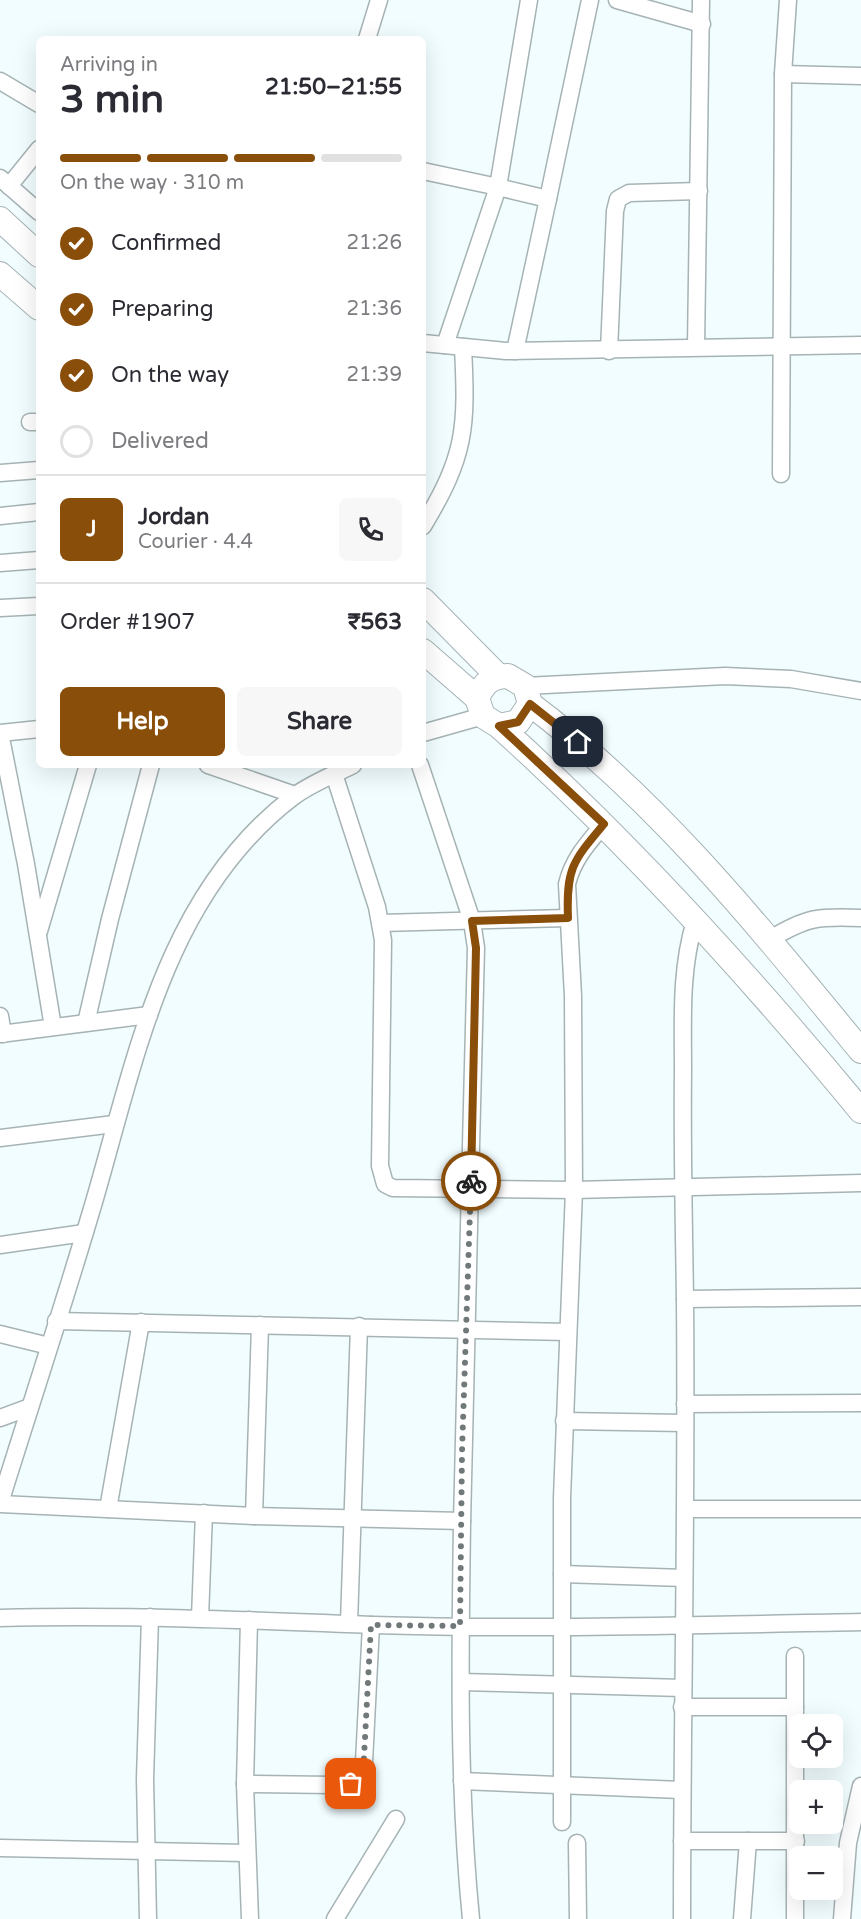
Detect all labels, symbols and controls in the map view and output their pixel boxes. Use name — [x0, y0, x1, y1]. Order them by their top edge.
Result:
text: Arriving in — [60, 53, 158, 77]
text: 21:50–21:55 — [265, 74, 402, 100]
text: 3 min — [60, 76, 164, 123]
text: On the way · 310 m — [60, 171, 244, 195]
icon: check — [60, 227, 93, 260]
text: Confirmed — [111, 230, 221, 256]
text: 21:26 — [347, 231, 402, 255]
icon: check — [60, 293, 93, 326]
text: Preparing — [111, 296, 214, 322]
text: 21:36 — [347, 297, 402, 321]
icon: check — [60, 359, 93, 392]
text: On the way — [111, 362, 229, 388]
text: 21:39 — [347, 363, 402, 387]
text: Delivered — [111, 428, 209, 454]
button: phone — [339, 498, 402, 561]
text: Jordan — [138, 504, 209, 530]
text: J — [86, 516, 97, 542]
text: Courier · 4.4 — [138, 530, 253, 554]
text: Order #1907 — [60, 609, 195, 635]
text: ₹563 — [348, 609, 402, 635]
button: Help — [60, 687, 225, 756]
button: Share — [237, 687, 402, 756]
pin — [552, 716, 603, 767]
icon: home — [561, 725, 594, 758]
courier — [441, 1151, 501, 1211]
icon: bike — [455, 1165, 488, 1198]
map controls — [789, 1714, 843, 1900]
button: locate — [789, 1714, 843, 1768]
pin — [325, 1758, 376, 1809]
icon: bag — [334, 1767, 367, 1800]
button: + — [789, 1780, 843, 1834]
button: − — [789, 1846, 843, 1900]

